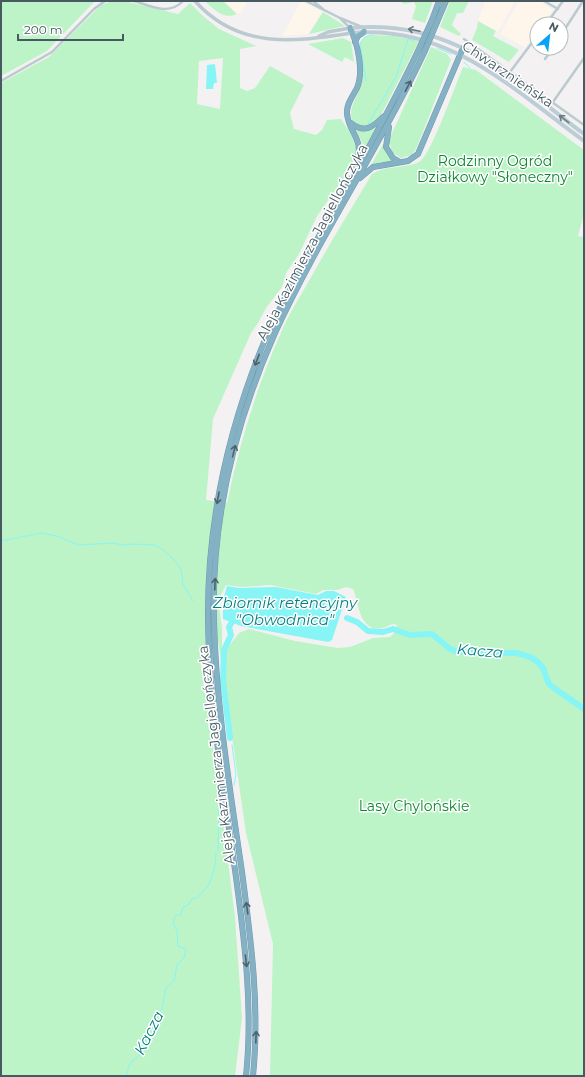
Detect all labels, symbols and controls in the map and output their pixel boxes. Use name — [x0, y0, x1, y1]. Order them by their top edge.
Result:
scale bar — [18, 16, 123, 42]
north arrow — [529, 16, 569, 56]
text: N — [546, 19, 561, 35]
text: 200 m — [24, 22, 63, 37]
one-way arrow — [407, 26, 420, 34]
street label: Chwarznieńska — [459, 37, 557, 111]
one-way arrow — [405, 80, 412, 92]
one-way arrow — [559, 115, 570, 123]
street label: Aleja Kazimierza Jagiellończyka — [252, 141, 372, 343]
park label: Rodzinny Ogród Działkowy "Słoneczny" — [417, 152, 573, 186]
one-way arrow — [253, 353, 261, 365]
one-way arrow — [231, 445, 238, 458]
one-way arrow — [214, 491, 222, 504]
one-way arrow — [211, 578, 218, 591]
water label: Zbiornik retencyjny "Obwodnica" — [212, 593, 358, 629]
water label: Kacza — [456, 639, 504, 662]
street label: Aleja Kazimierza Jagiellończyka — [194, 645, 238, 865]
park label: Lasy Chylońskie — [359, 797, 469, 815]
one-way arrow — [243, 902, 251, 915]
one-way arrow — [242, 954, 250, 967]
water label: Kacza — [130, 1008, 168, 1058]
one-way arrow — [252, 1031, 259, 1044]

